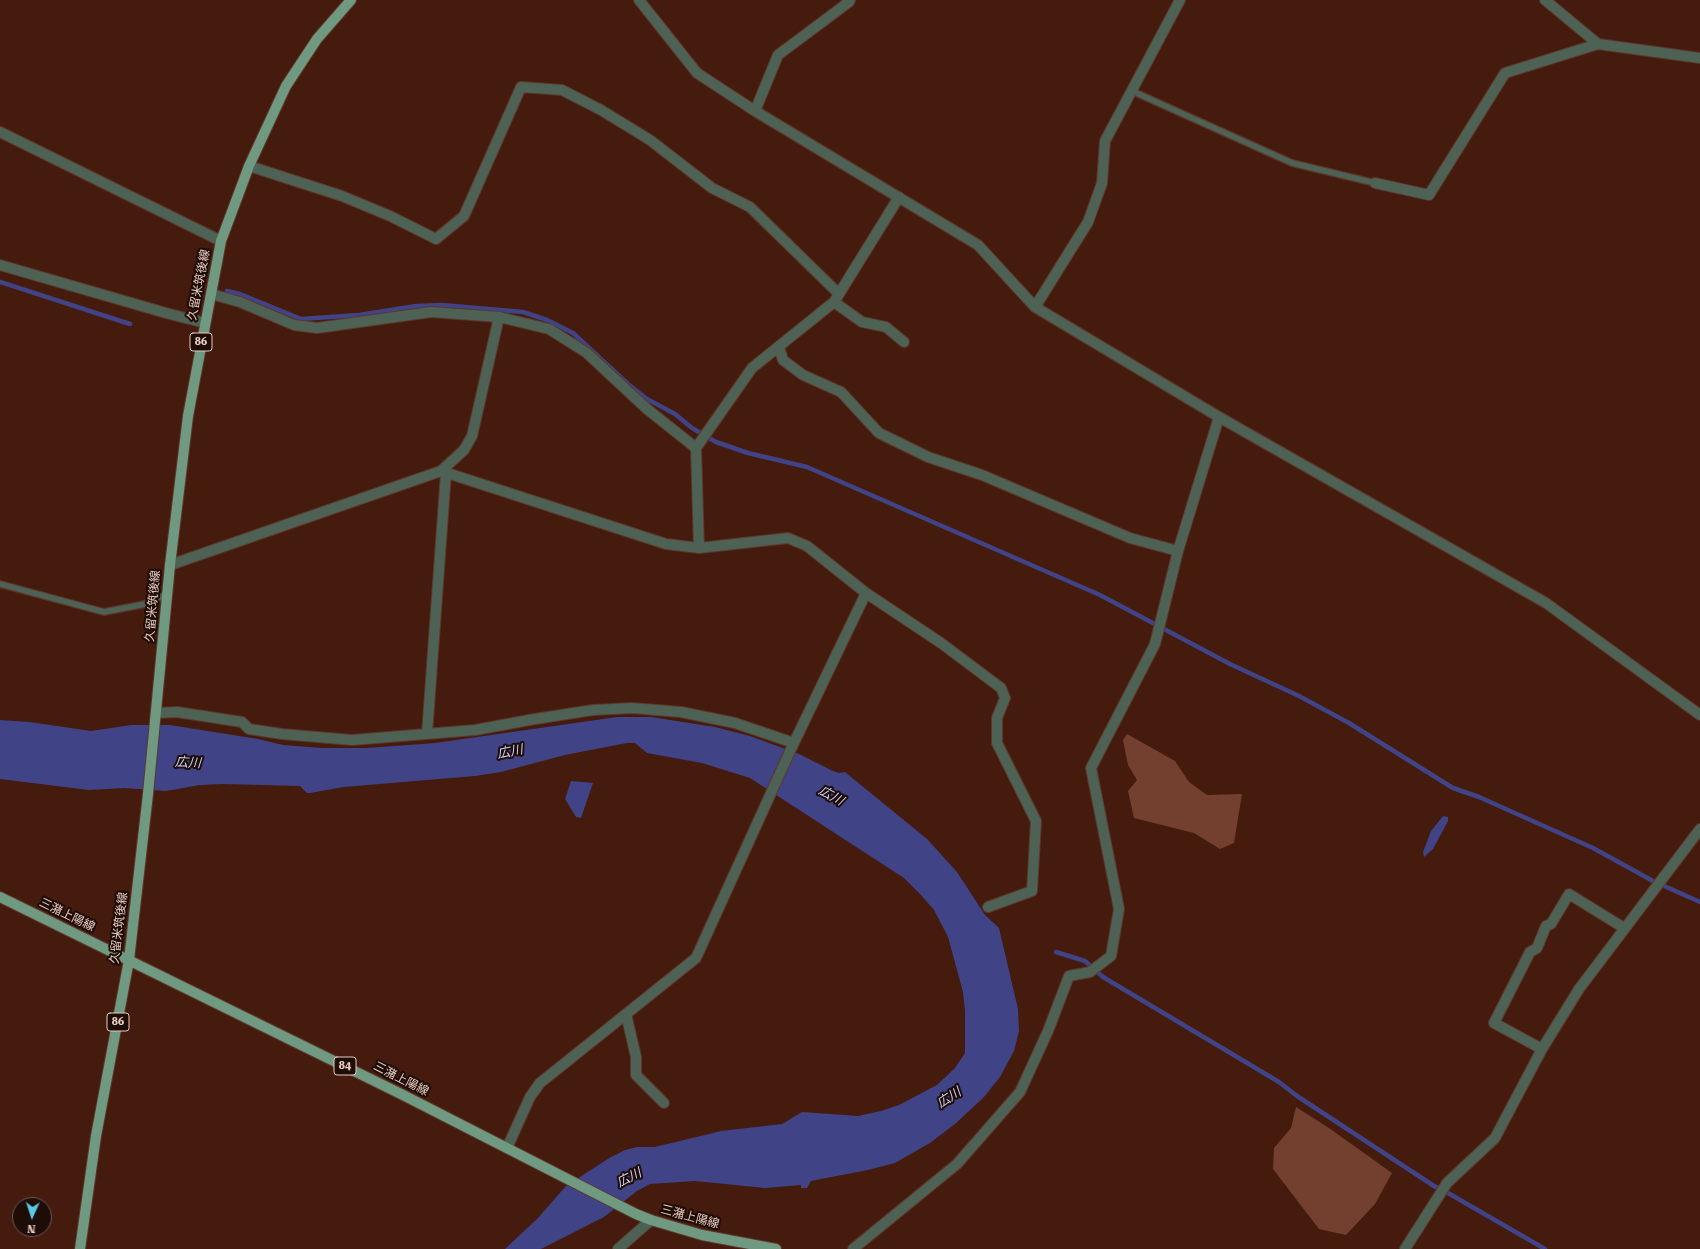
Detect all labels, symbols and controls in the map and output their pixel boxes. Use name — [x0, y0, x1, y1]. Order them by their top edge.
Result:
street label: 久留米筑後線 — [185, 248, 213, 322]
road number: 86 — [190, 333, 212, 351]
street label: 久留米筑後線 — [143, 570, 163, 642]
water label: 広川 — [496, 742, 524, 762]
water label: 広川 — [175, 755, 201, 771]
water label: 広川 — [816, 783, 846, 809]
street label: 久留米筑後線 — [107, 891, 131, 965]
street label: 三潴上陽線 — [37, 895, 97, 935]
road number: 86 — [107, 1013, 129, 1031]
road number: 84 — [334, 1057, 356, 1075]
street label: 三潴上陽線 — [371, 1059, 431, 1099]
water label: 広川 — [934, 1084, 964, 1112]
water label: 広川 — [614, 1165, 644, 1191]
north arrow — [12, 1197, 52, 1237]
street label: 三潴上陽線 — [659, 1202, 721, 1232]
text: N — [27, 1222, 36, 1235]

